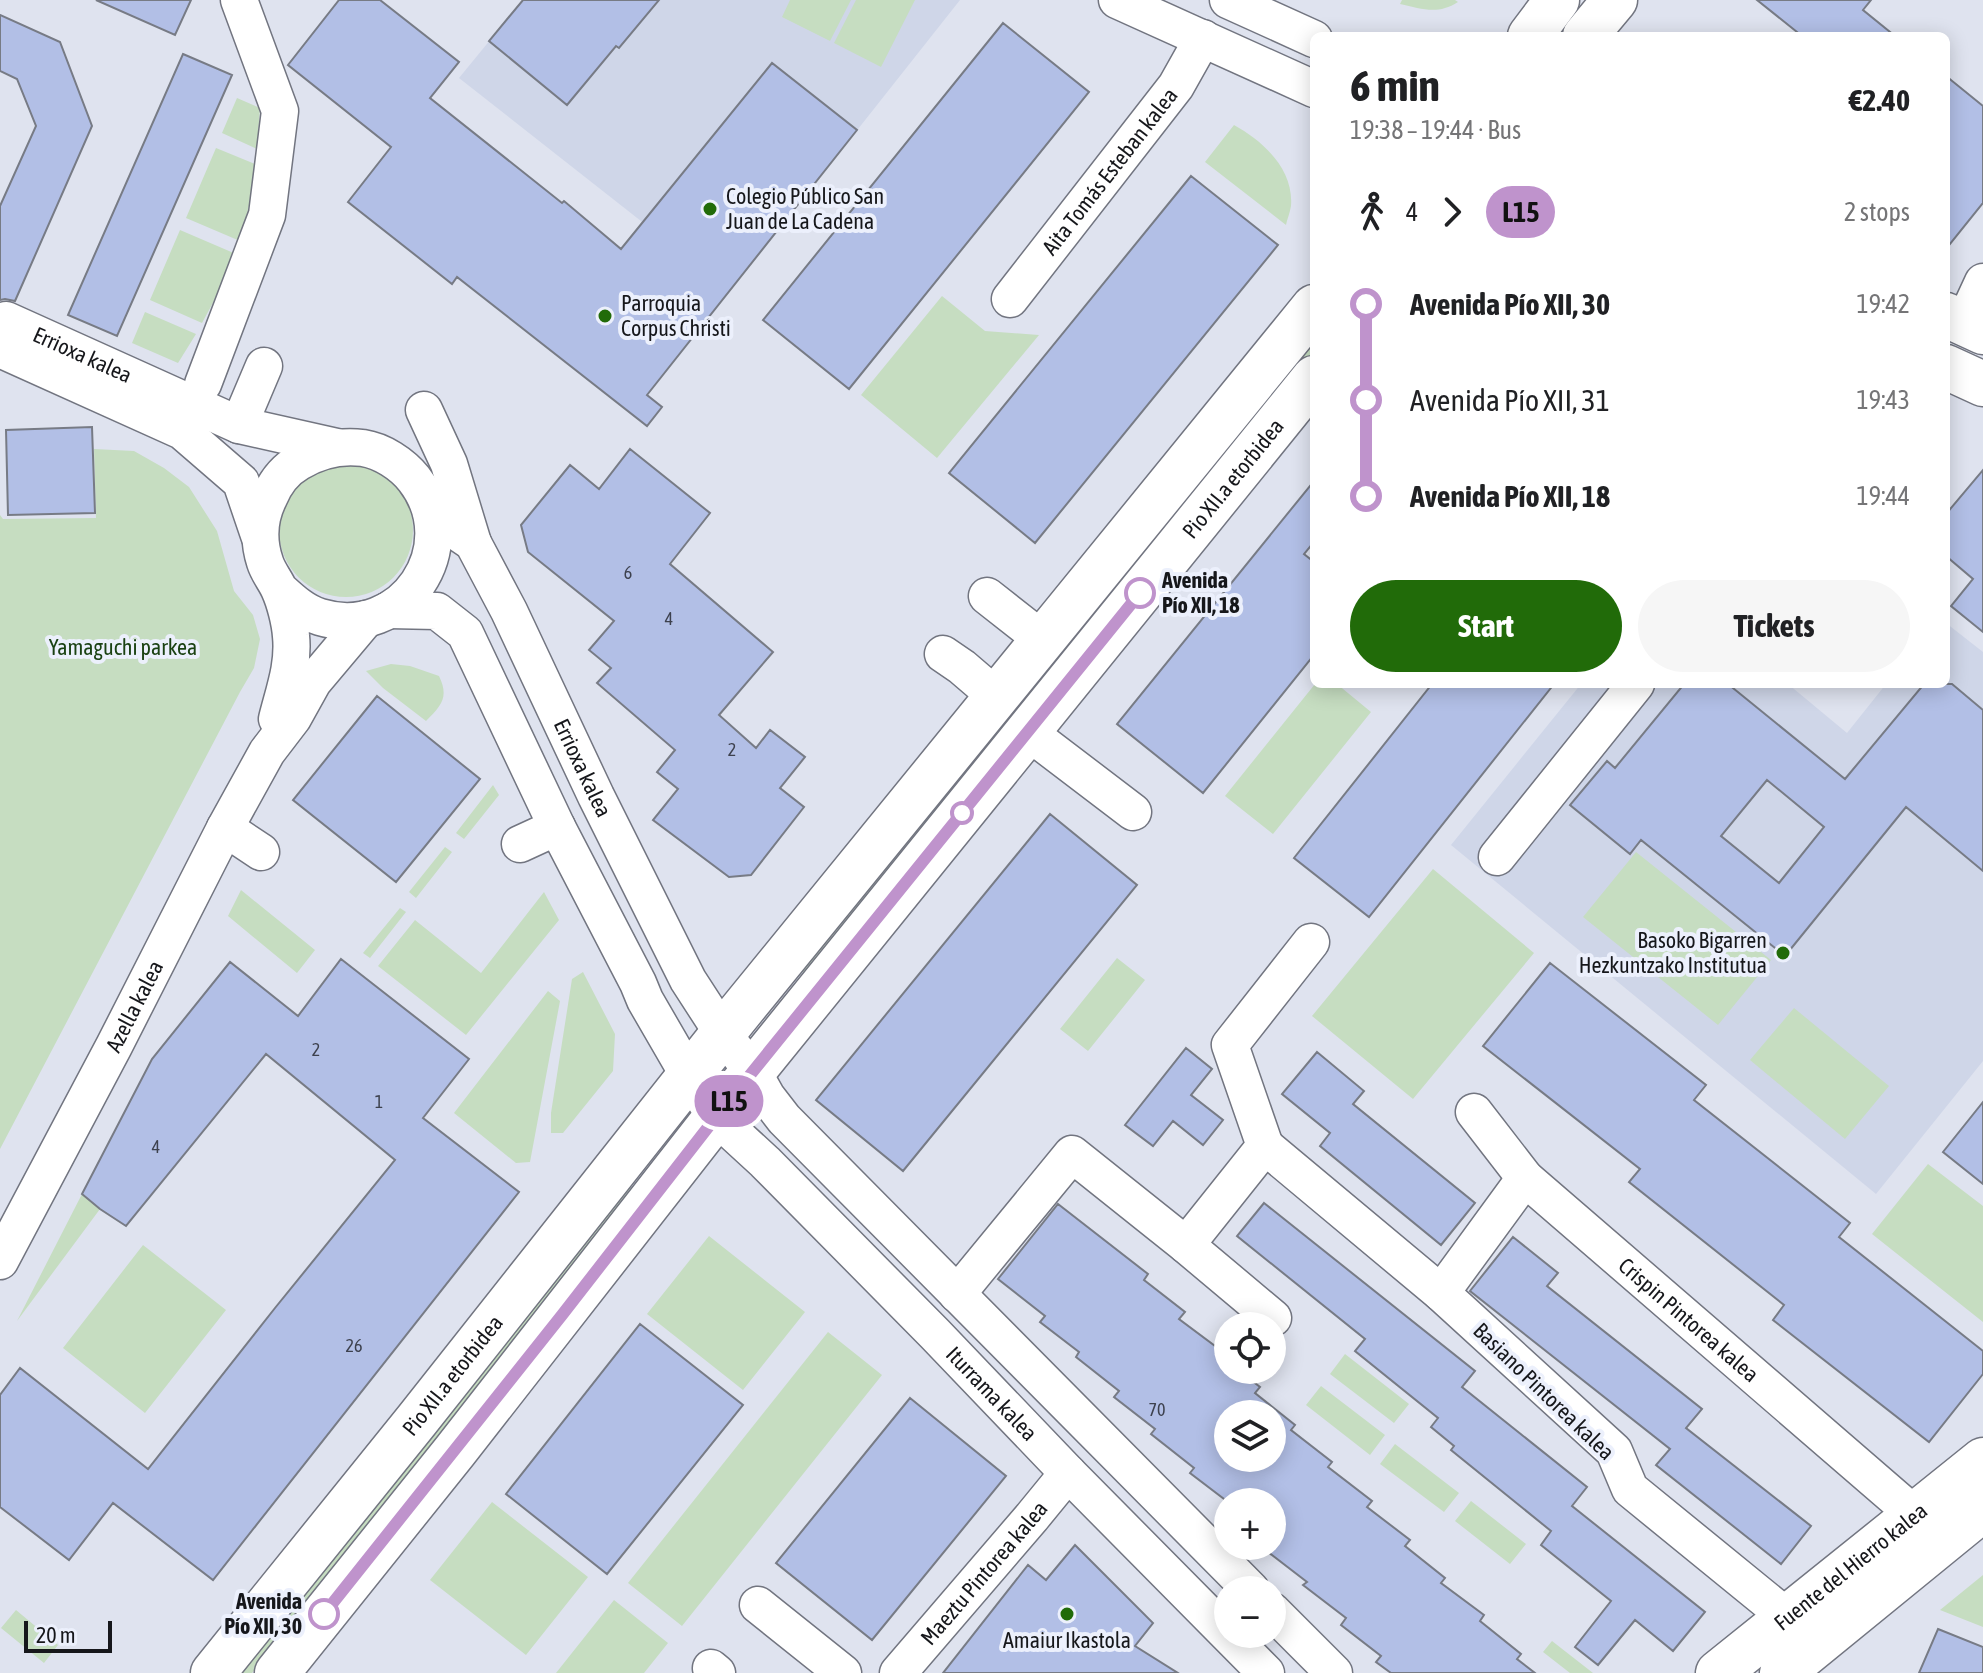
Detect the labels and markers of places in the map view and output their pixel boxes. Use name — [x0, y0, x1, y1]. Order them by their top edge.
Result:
place label: Colegio Público San Juan de La Cadena — [726, 183, 884, 234]
marker: Colegio Público San Juan de La Cadena — [701, 200, 719, 218]
place label: Parroquia Corpus Christi — [621, 290, 731, 341]
marker: Parroquia Corpus Christi — [596, 307, 614, 325]
place label: Avenida Pío XII, 18 — [1161, 567, 1240, 618]
marker: Avenida Pío XII, 18 — [1125, 578, 1155, 608]
unlabelled marker — [951, 802, 973, 824]
place label: Basoko Bigarren Hezkuntzako Institutua — [1579, 927, 1767, 978]
marker: Basoko Bigarren Hezkuntzako Institutua — [1774, 944, 1792, 962]
place label: Avenida Pío XII, 30 — [224, 1588, 302, 1639]
marker: Avenida Pío XII, 30 — [309, 1599, 339, 1629]
marker: Amaiur Ikastola — [1058, 1605, 1076, 1623]
place label: Amaiur Ikastola — [1003, 1627, 1131, 1653]

